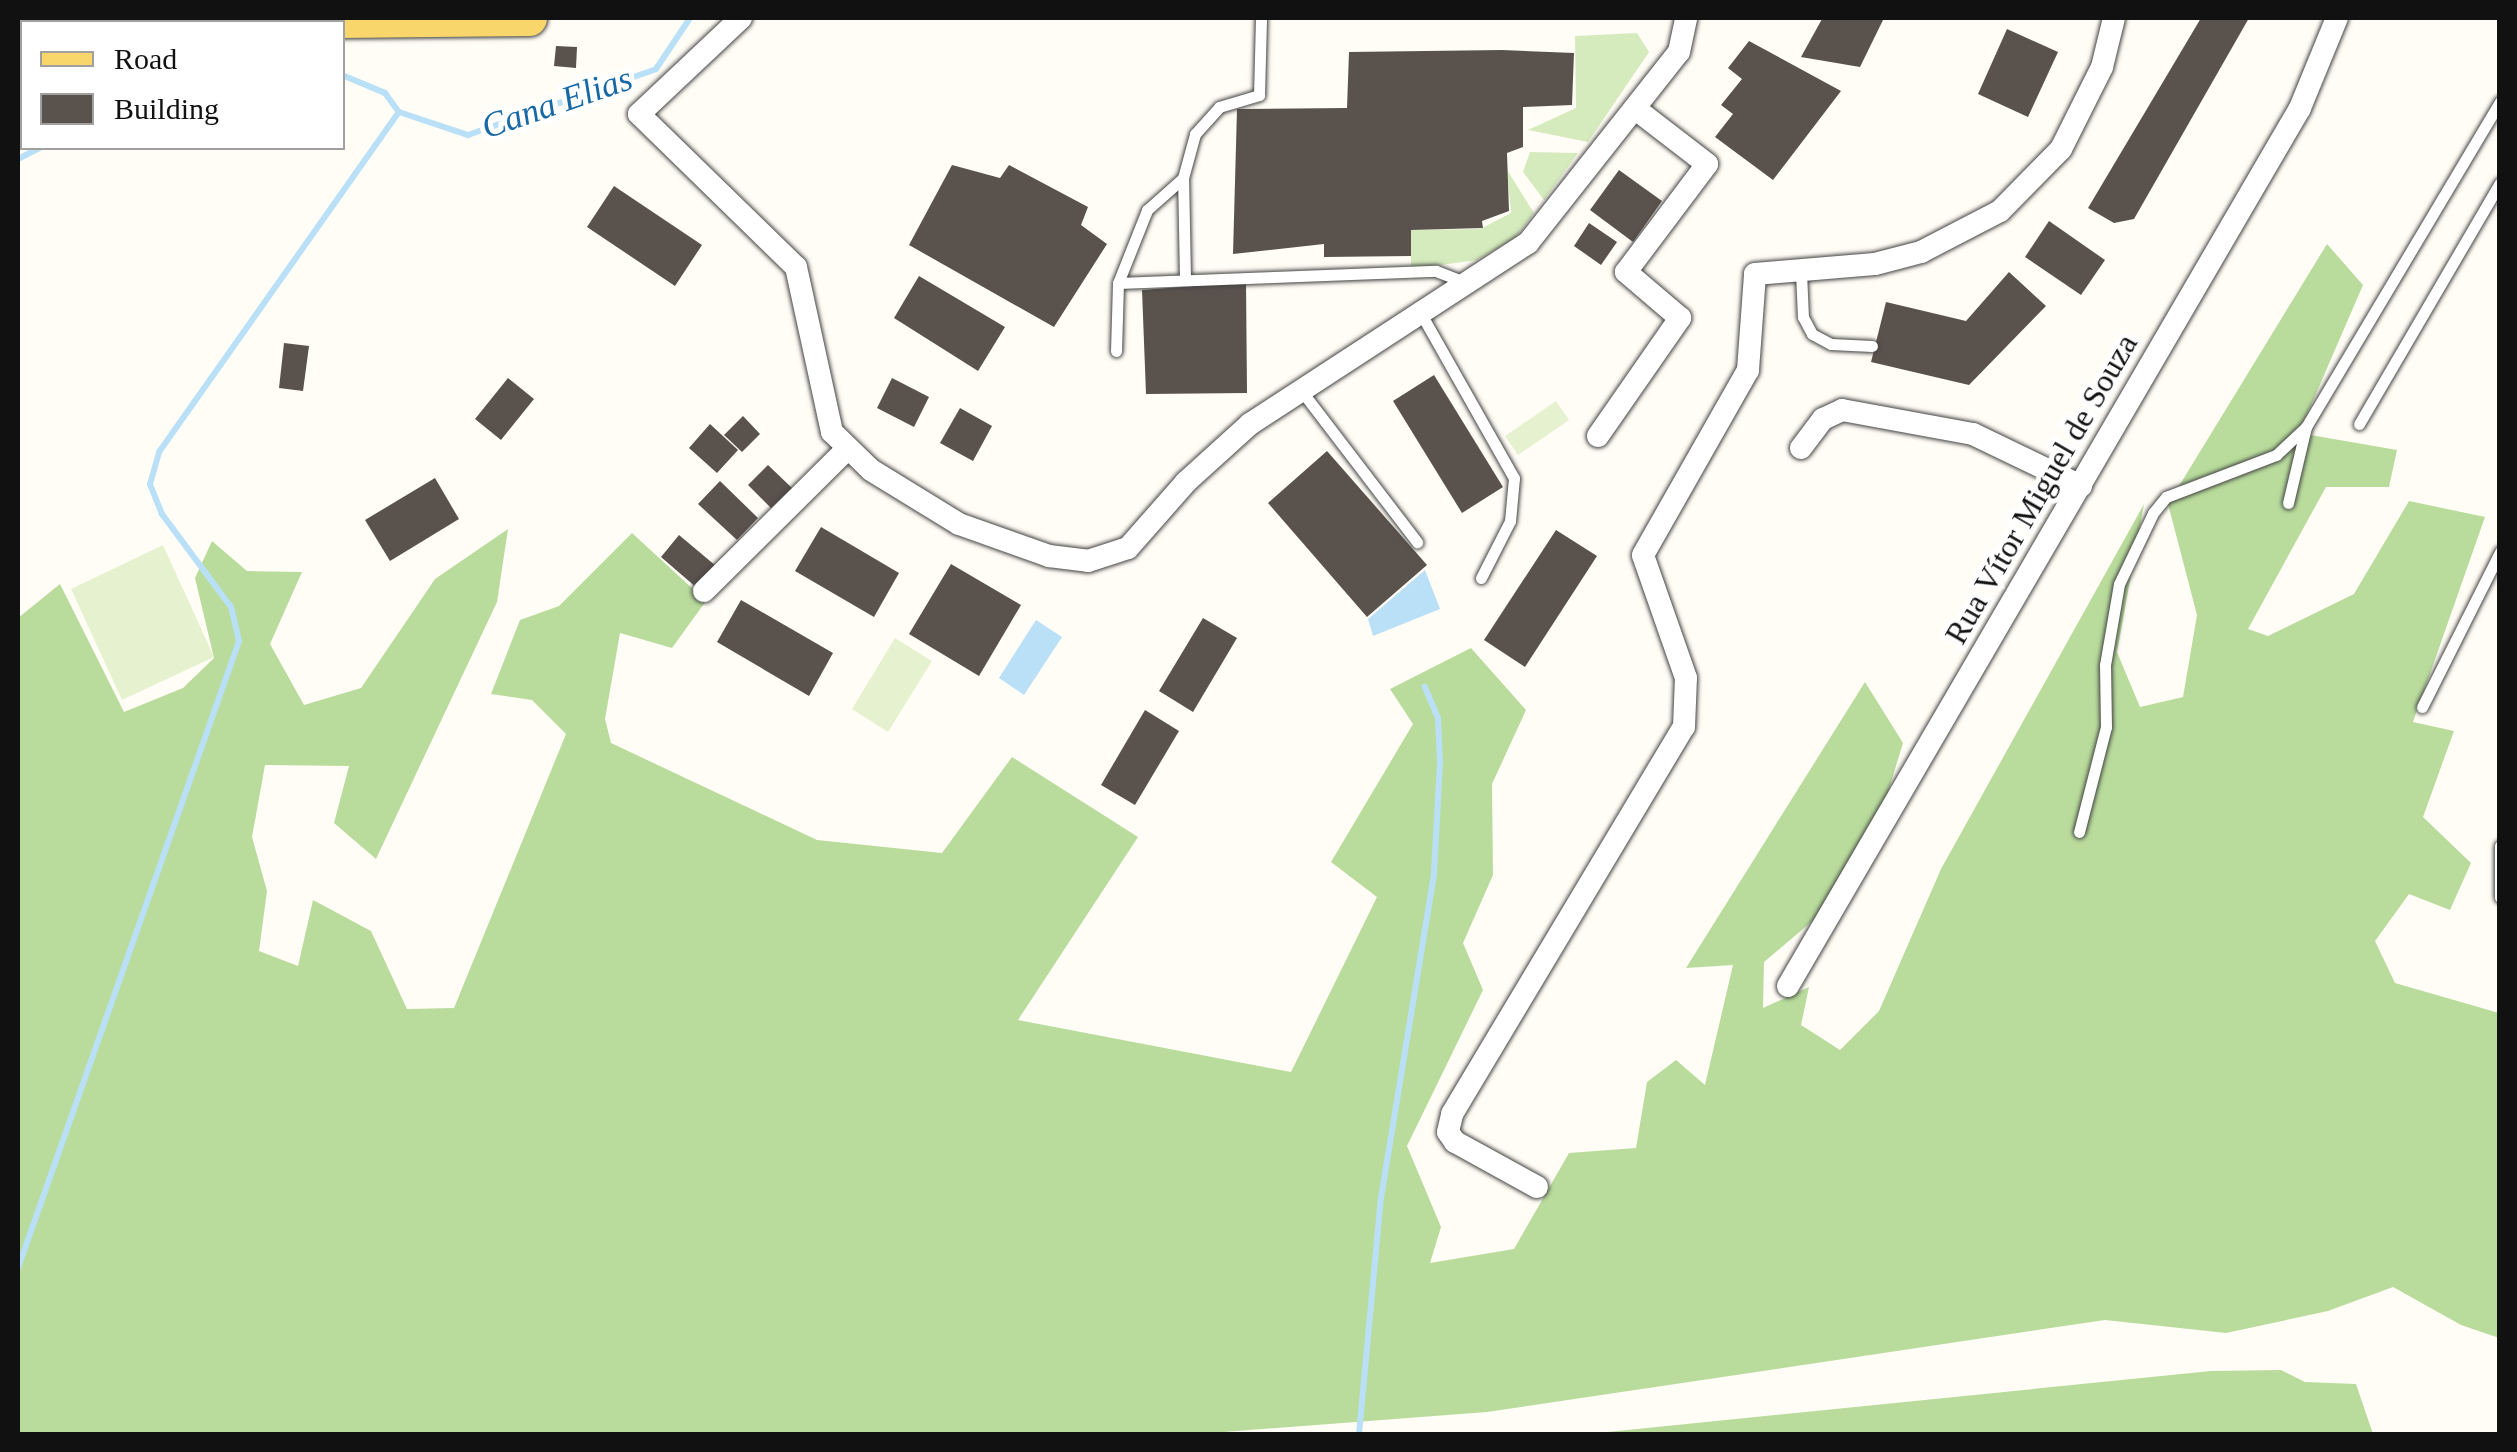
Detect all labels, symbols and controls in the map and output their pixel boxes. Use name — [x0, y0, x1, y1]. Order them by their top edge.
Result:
legend — [20, 20, 345, 150]
text: Road — [114, 42, 177, 75]
water label: Cana Elias — [476, 58, 638, 148]
text: Building — [114, 92, 219, 125]
street label: Rua Vítor Miguel de Souza — [1936, 327, 2146, 651]

